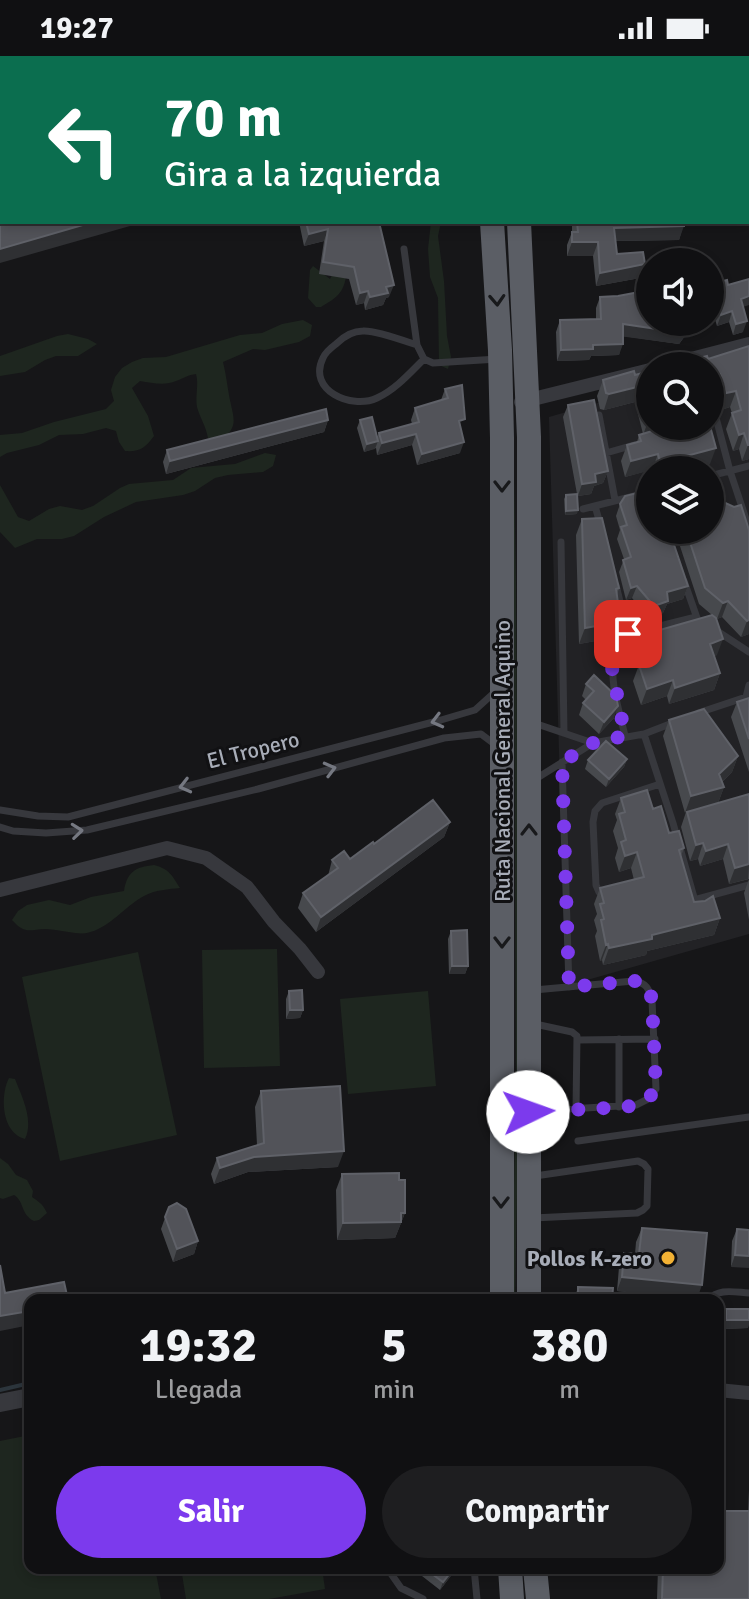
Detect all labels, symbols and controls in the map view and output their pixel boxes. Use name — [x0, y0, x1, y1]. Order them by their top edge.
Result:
text: 19:27 — [40, 10, 114, 47]
text: 70 m — [164, 83, 282, 152]
icon: left — [32, 88, 136, 192]
text: Gira a la izquierda — [164, 152, 441, 197]
map controls — [636, 248, 724, 544]
button: sound — [636, 248, 724, 336]
one-way arrow — [488, 294, 505, 307]
button: search — [636, 352, 724, 440]
button: layers — [636, 456, 724, 544]
one-way arrow — [493, 480, 511, 493]
pin — [594, 600, 662, 668]
icon: arrive — [606, 612, 650, 656]
street label: Ruta Nacional General Aquino — [489, 620, 516, 902]
one-way arrow — [431, 712, 445, 729]
street label: El Tropero — [204, 725, 302, 775]
one-way arrow — [322, 762, 336, 778]
one-way arrow — [179, 777, 193, 794]
one-way arrow — [71, 822, 84, 839]
one-way arrow — [520, 823, 538, 836]
one-way arrow — [493, 936, 511, 949]
position arrow — [486, 1070, 570, 1154]
one-way arrow — [492, 1196, 510, 1209]
place label: Pollos K-zero — [527, 1245, 652, 1272]
marker: Pollos K-zero — [659, 1249, 677, 1267]
text: 19:32 — [140, 1316, 257, 1375]
text: 5 — [381, 1316, 407, 1375]
text: 380 — [531, 1316, 608, 1375]
text: Llegada — [155, 1374, 242, 1406]
text: min — [373, 1374, 415, 1406]
text: m — [559, 1374, 580, 1406]
button: Salir — [56, 1466, 366, 1558]
button: Compartir — [382, 1466, 692, 1558]

